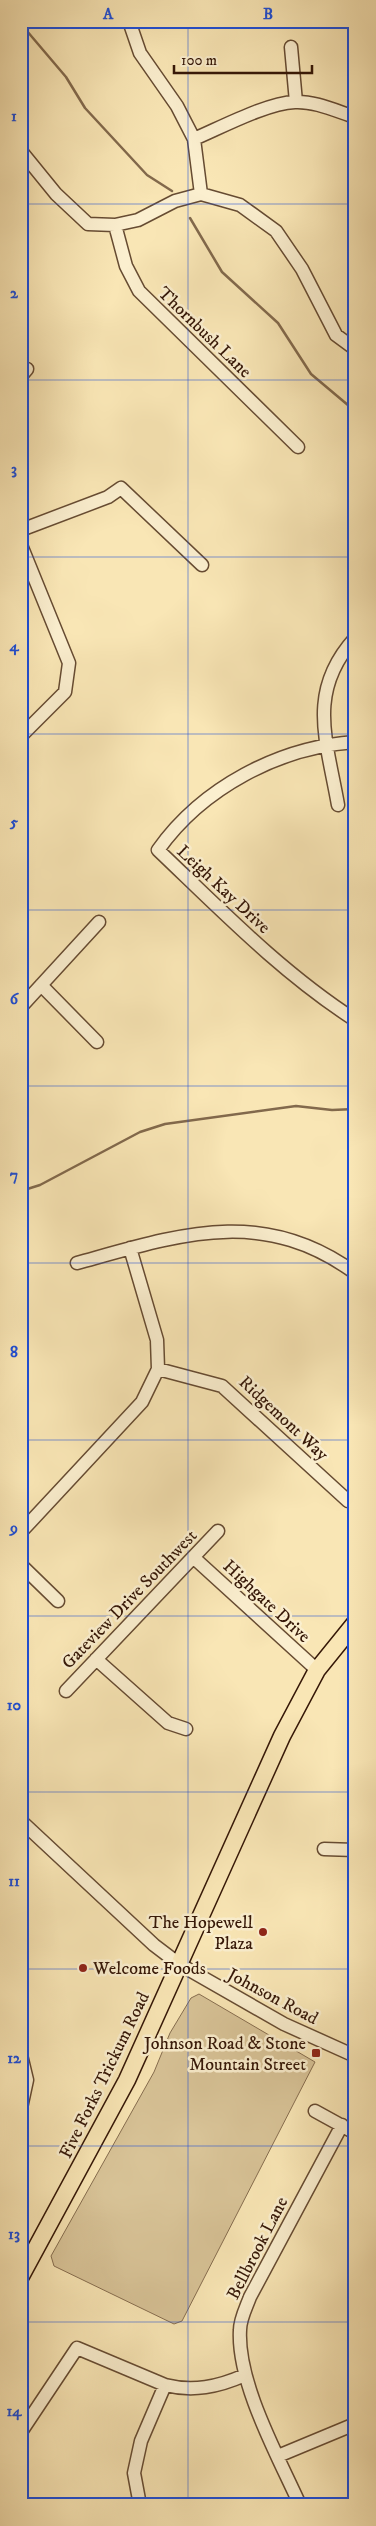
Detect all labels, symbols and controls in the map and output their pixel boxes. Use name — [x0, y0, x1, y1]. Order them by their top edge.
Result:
text: A — [102, 4, 114, 24]
text: B — [263, 4, 273, 24]
scale bar — [174, 42, 311, 74]
text: 100 m — [181, 51, 217, 70]
text: 1 — [11, 106, 17, 126]
text: 2 — [10, 283, 19, 303]
street label: Thornbush Lane — [153, 283, 256, 383]
text: 3 — [11, 459, 17, 479]
text: 4 — [8, 636, 19, 656]
text: 5 — [9, 812, 18, 832]
street label: Leigh Kay Drive — [172, 841, 275, 939]
text: 6 — [10, 989, 20, 1009]
text: 7 — [10, 1165, 18, 1185]
text: 8 — [10, 1342, 18, 1362]
street label: Ridgemont Way — [234, 1372, 333, 1466]
text: 9 — [9, 1518, 18, 1538]
street label: Gateview Drive Southwest — [57, 1525, 202, 1674]
street label: Highgate Drive — [218, 1556, 315, 1648]
text: 10 — [7, 1695, 22, 1715]
text: 11 — [8, 1871, 20, 1891]
place label: The Hopewell Plaza — [149, 1912, 254, 1955]
marker: The Hopewell Plaza — [257, 1926, 269, 1938]
place label: Welcome Foods — [92, 1958, 206, 1980]
marker: Welcome Foods — [77, 1962, 89, 1974]
street label: Johnson Road — [222, 1963, 322, 2030]
street label: Five Forks Trickum Road — [55, 1989, 155, 2162]
place label: Johnson Road & Stone Mountain Street — [142, 2033, 306, 2076]
marker: Johnson Road & Stone Mountain Street — [310, 2047, 322, 2059]
text: 12 — [7, 2048, 22, 2068]
street label: Bellbrook Lane — [223, 2193, 293, 2304]
text: 13 — [8, 2224, 20, 2244]
text: 14 — [6, 2401, 22, 2421]

